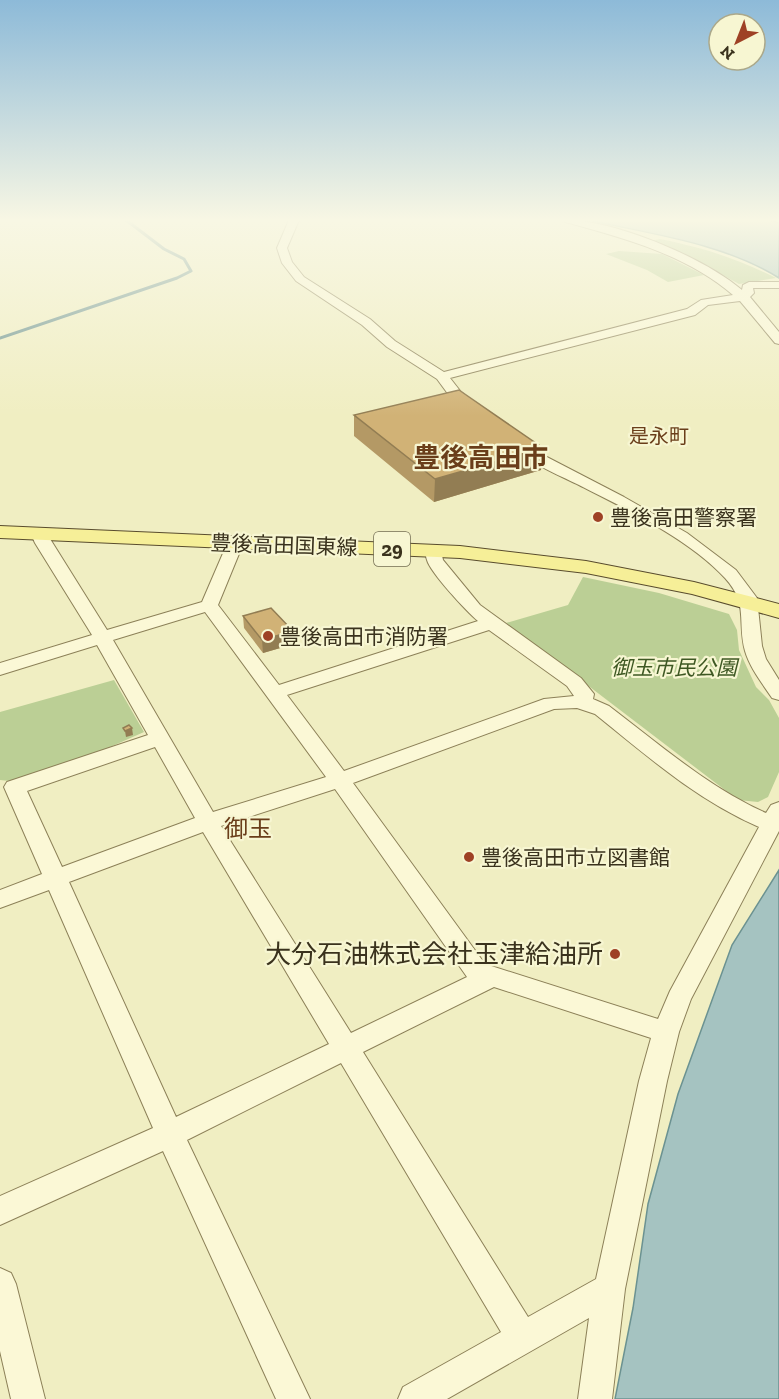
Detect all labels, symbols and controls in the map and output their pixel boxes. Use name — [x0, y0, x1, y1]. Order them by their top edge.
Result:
north arrow — [707, 12, 767, 72]
text: N — [716, 42, 738, 64]
district label: 是永町 — [629, 424, 689, 448]
district label: 豊後高田市 — [414, 442, 549, 474]
place label: 豊後高田警察署 — [610, 505, 757, 530]
marker: 豊後高田警察署 — [591, 510, 605, 524]
street label: 豊後高田国東線 — [210, 530, 358, 560]
road number: 29 — [374, 532, 410, 566]
place label: 豊後高田市消防署 — [280, 624, 448, 649]
marker: 豊後高田市消防署 — [261, 629, 275, 643]
park label: 御玉市民公園 — [611, 655, 740, 680]
district label: 御玉 — [224, 814, 272, 843]
place label: 豊後高田市立図書館 — [481, 845, 670, 870]
marker: 豊後高田市立図書館 — [462, 850, 476, 864]
place label: 大分石油株式会社玉津給油所 — [265, 938, 603, 970]
marker: 大分石油株式会社玉津給油所 — [608, 947, 622, 961]

